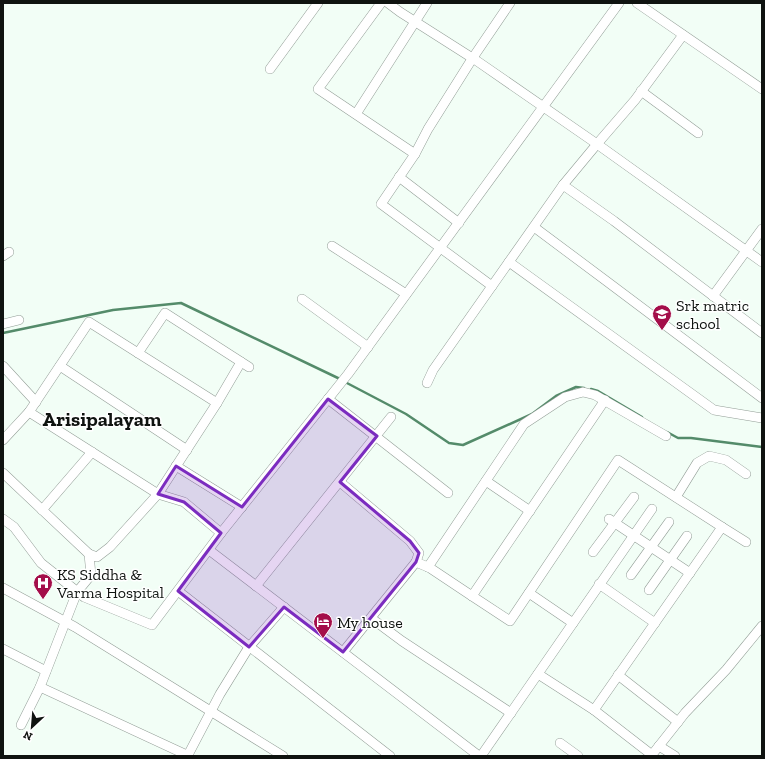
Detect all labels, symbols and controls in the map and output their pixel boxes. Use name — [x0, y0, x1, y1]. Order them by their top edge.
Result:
place label: Srk matric school — [676, 296, 749, 333]
school or university icon: Srk matric school — [651, 303, 673, 331]
district label: Arisipalayam — [43, 407, 162, 431]
place label: KS Siddha & Varma Hospital — [56, 565, 164, 602]
hospital icon: KS Siddha & Varma Hospital — [32, 572, 54, 600]
hotel icon: My house — [312, 611, 334, 639]
place label: My house — [337, 613, 403, 632]
north arrow — [12, 707, 52, 747]
text: N — [21, 728, 34, 743]

